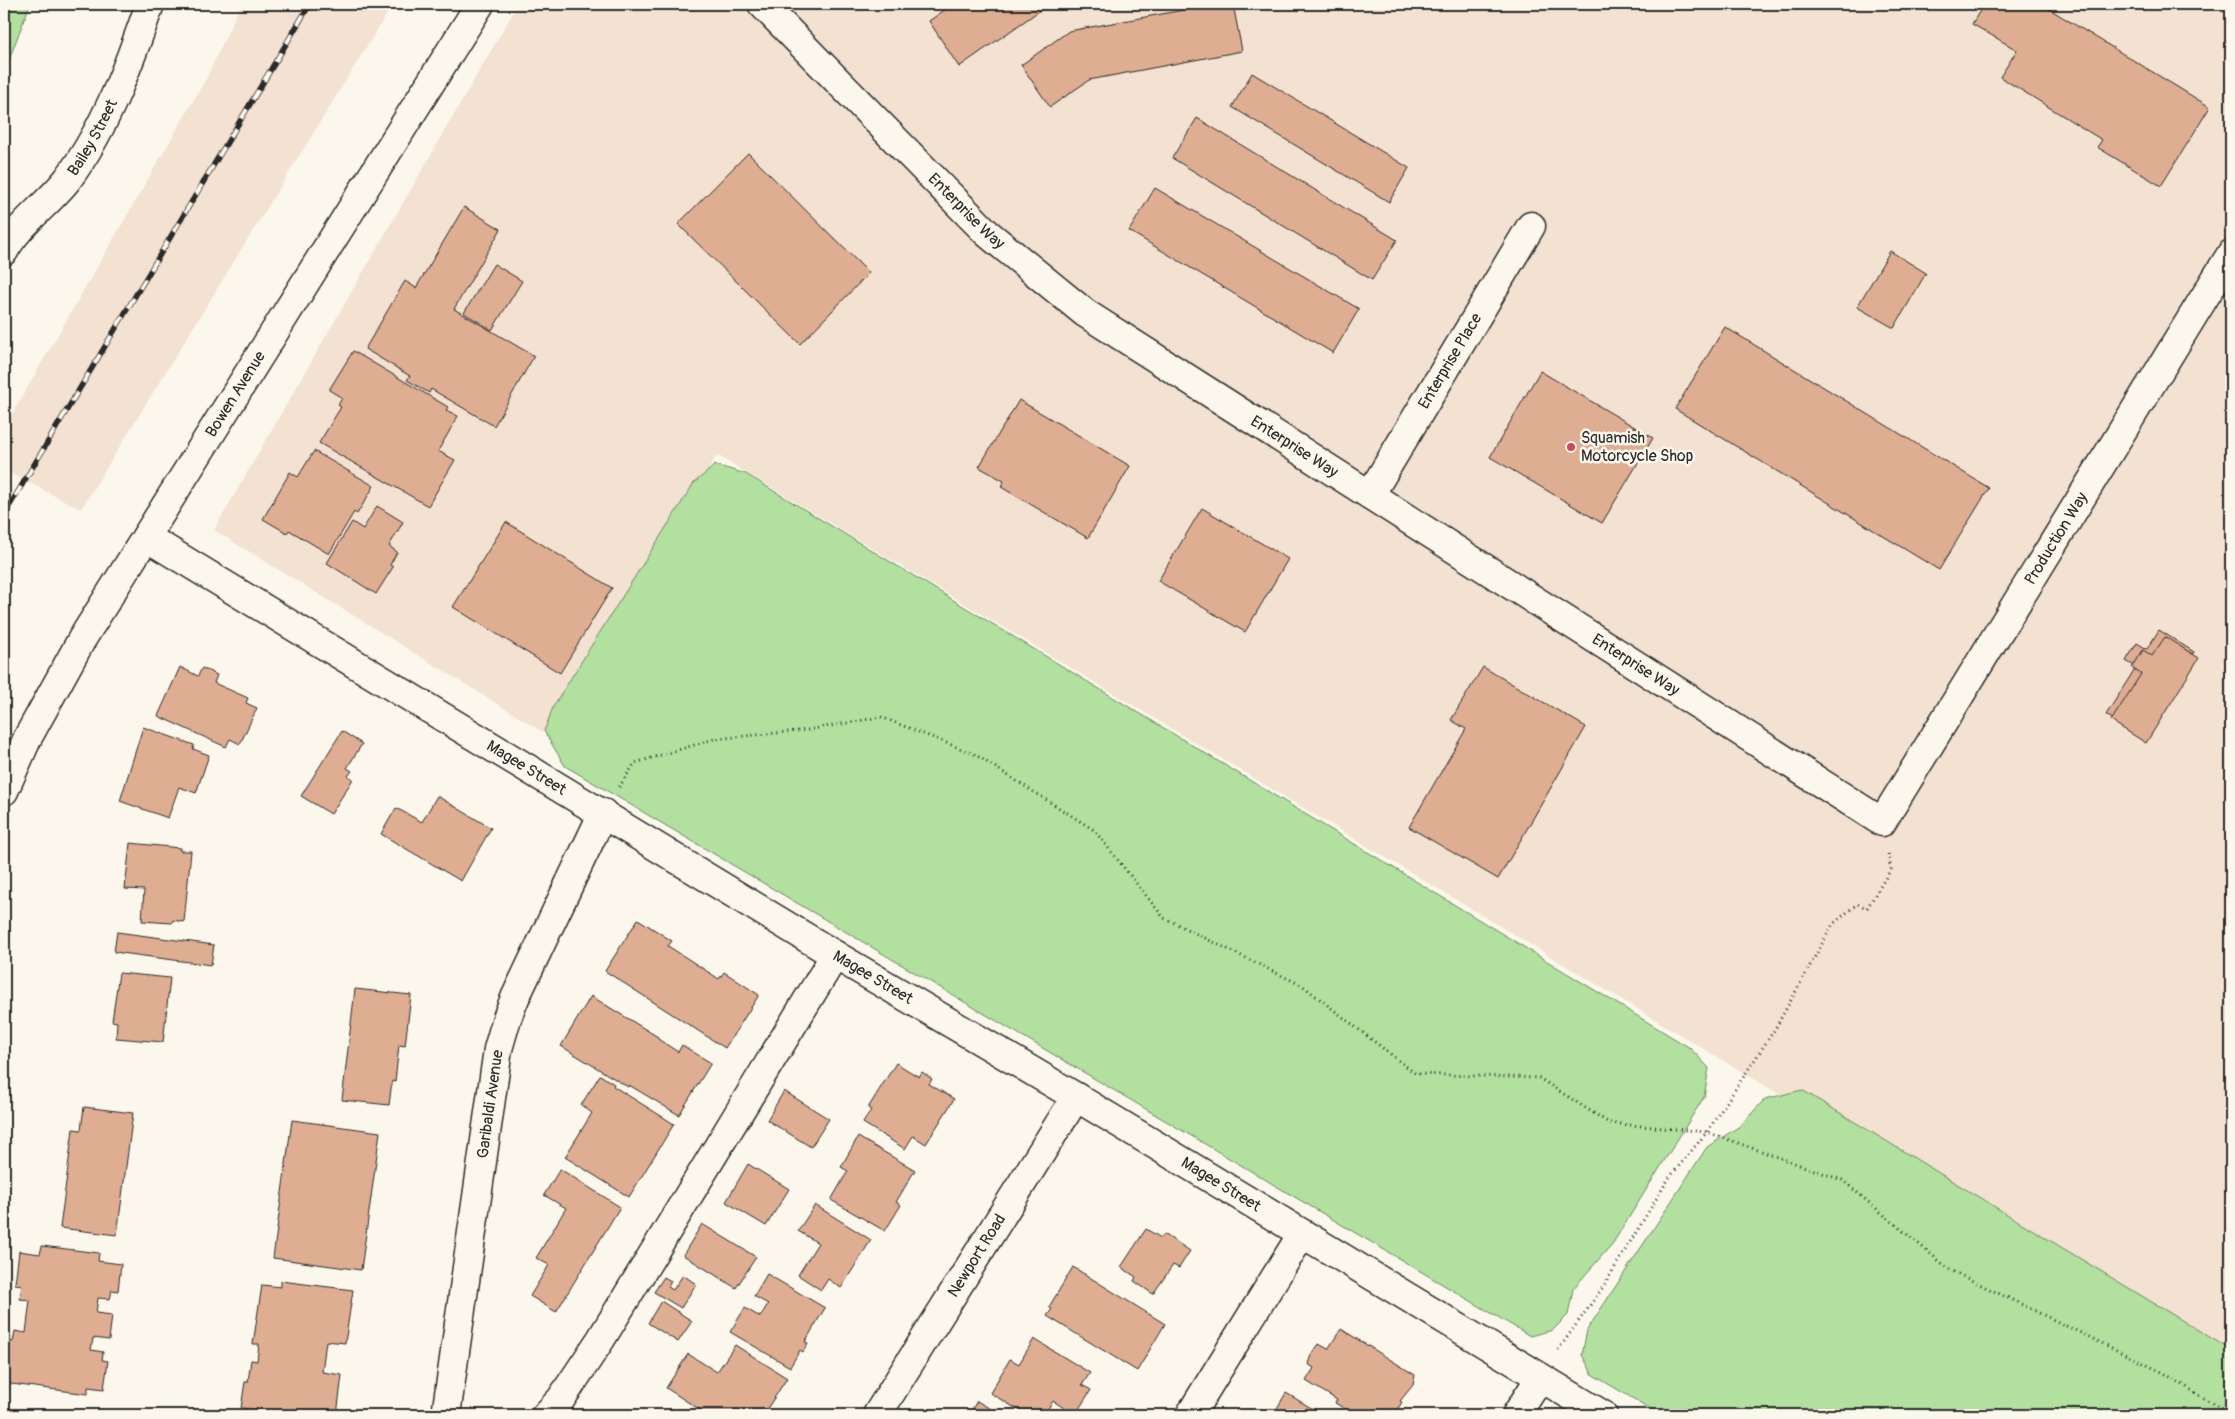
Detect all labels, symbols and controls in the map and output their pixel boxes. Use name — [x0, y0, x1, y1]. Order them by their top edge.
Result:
street label: Bailey Street — [63, 96, 122, 180]
street label: Enterprise Way — [924, 169, 1009, 253]
street label: Enterprise Place — [1414, 310, 1487, 413]
street label: Bowen Avenue — [201, 347, 270, 441]
street label: Enterprise Way — [1247, 411, 1342, 482]
place label: Squamish Motorcycle Shop — [1581, 428, 1693, 466]
marker: Squamish Motorcycle Shop — [1565, 441, 1577, 453]
street label: Production Way — [2020, 488, 2092, 588]
street label: Enterprise Way — [1588, 629, 1683, 700]
street label: Magee Street — [483, 736, 570, 800]
street label: Magee Street — [829, 946, 917, 1009]
street label: Garibaldi Avenue — [473, 1049, 508, 1160]
street label: Magee Street — [1177, 1153, 1265, 1217]
street label: Newport Road — [943, 1210, 1010, 1301]

